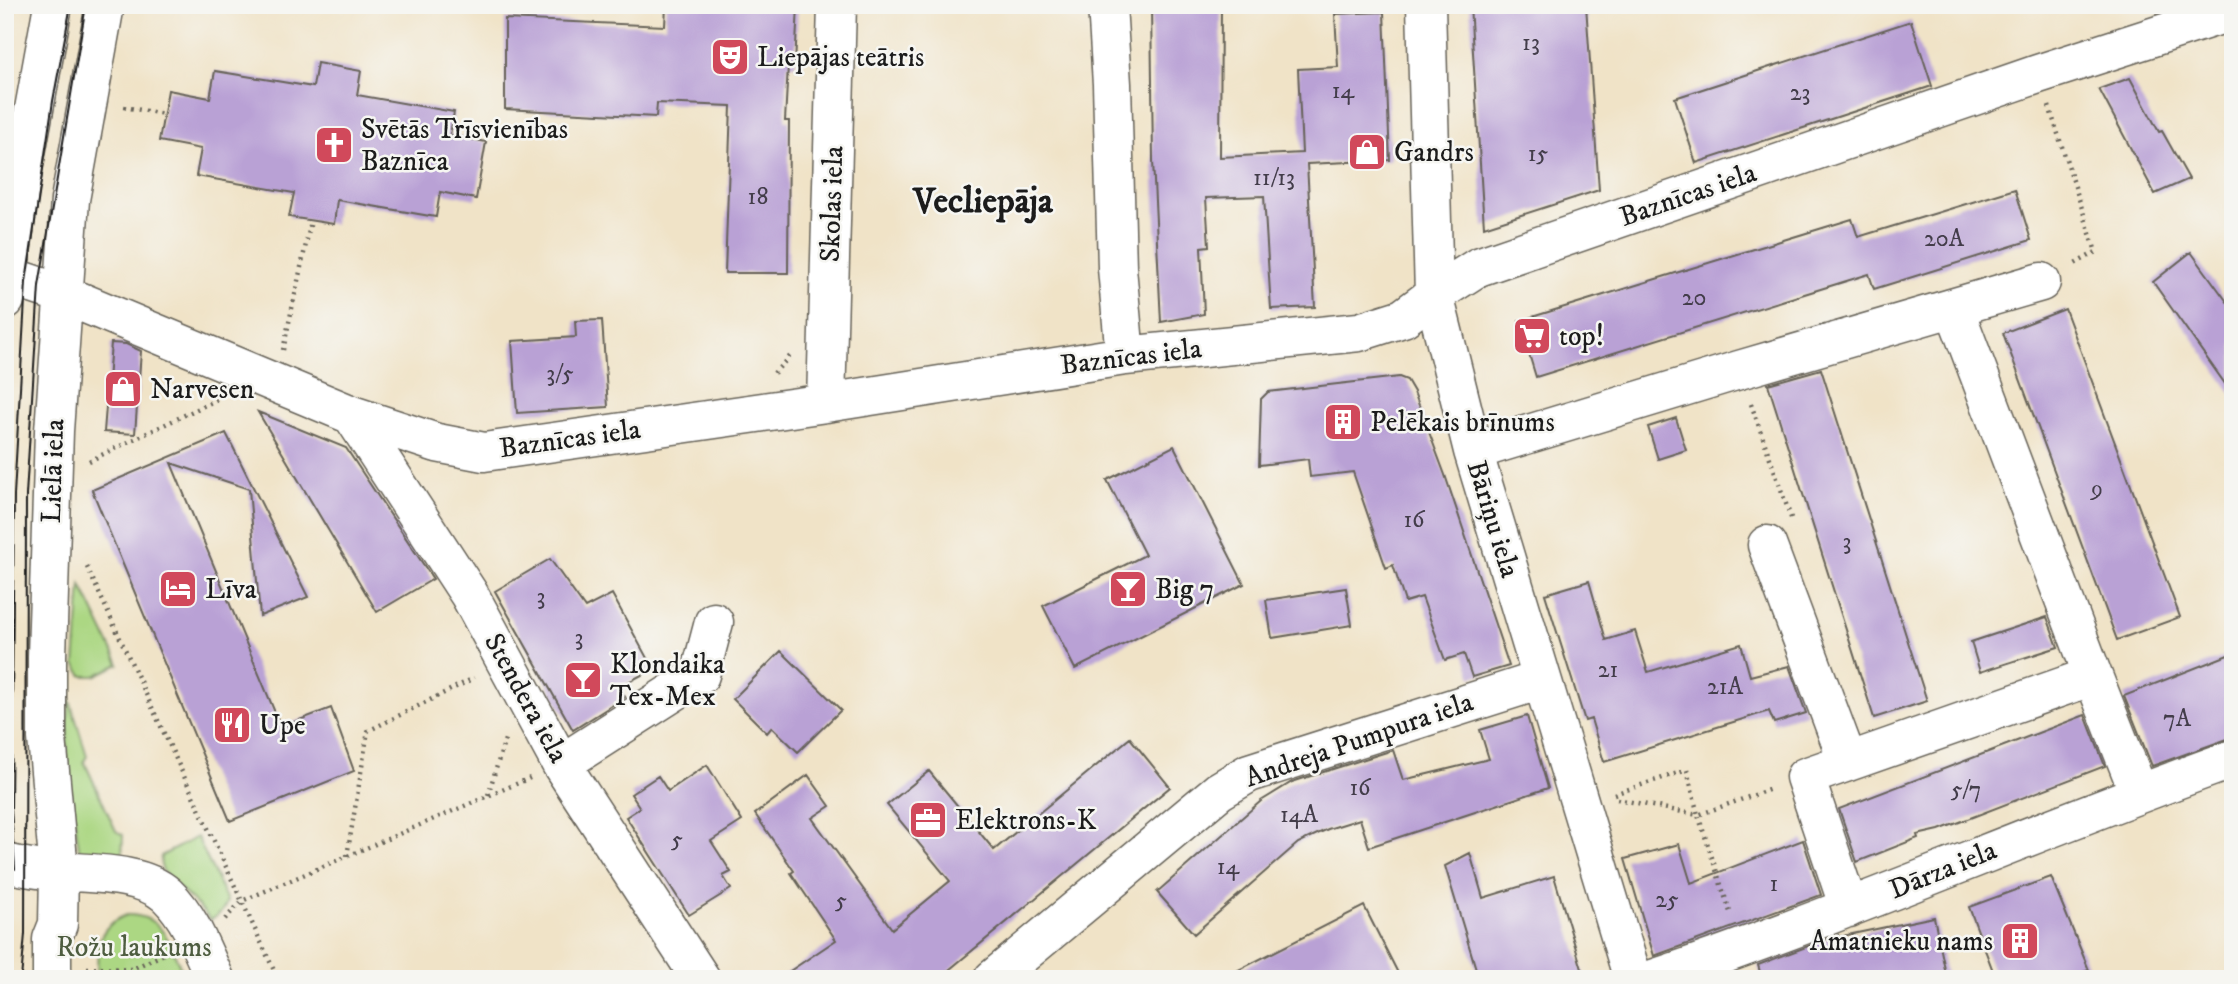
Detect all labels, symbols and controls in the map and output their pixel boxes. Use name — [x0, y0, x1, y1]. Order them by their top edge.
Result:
house number: 13 — [1522, 28, 1540, 58]
theatre icon: Liepājas teātris — [709, 36, 751, 78]
place label: Liepājas teātris — [757, 40, 924, 75]
house number: 14 — [1332, 76, 1355, 106]
house number: 23 — [1790, 78, 1810, 108]
place label: Svētās Trīsvienības Baznīca — [361, 112, 568, 179]
church icon: Svētās Trīsvienības Baznīca — [313, 124, 355, 166]
shop icon: Gandrs — [1346, 131, 1388, 173]
place label: Gandrs — [1394, 135, 1474, 170]
house number: 15 — [1528, 139, 1548, 169]
street label: Skolas iela — [812, 145, 852, 263]
street label: Baznīcas iela — [1615, 155, 1761, 235]
house number: 11/13 — [1253, 163, 1295, 193]
district label: Vecliepāja — [911, 180, 1054, 224]
house number: 18 — [748, 182, 768, 212]
house number: 20A — [1924, 224, 1965, 254]
house number: 20 — [1682, 283, 1706, 313]
supermarket icon: top! — [1511, 315, 1553, 357]
place label: top! — [1559, 319, 1604, 354]
street label: Baznīcas iela — [1058, 331, 1204, 383]
house number: 3/5 — [546, 359, 574, 389]
shop icon: Narvesen — [102, 368, 144, 410]
place label: Narvesen — [150, 372, 255, 407]
building icon: Pelēkais brīnums — [1322, 401, 1364, 443]
place label: Pelēkais brīnums — [1370, 405, 1555, 440]
street label: Baznīcas iela — [497, 412, 643, 466]
street label: Lielā iela — [34, 418, 72, 524]
street label: Bāriņu iela — [1459, 456, 1527, 582]
house number: 9 — [2090, 474, 2103, 504]
house number: 16 — [1403, 505, 1426, 535]
house number: 3 — [1843, 527, 1851, 557]
hotel icon: Līva — [157, 568, 199, 610]
bar icon: Big 7 — [1107, 568, 1149, 610]
place label: Līva — [205, 572, 257, 607]
place label: Big 7 — [1155, 572, 1214, 607]
house number: 3 — [537, 582, 545, 612]
house number: 3 — [575, 623, 583, 653]
street label: Stendera iela — [476, 627, 576, 769]
place label: Klondaika Tex-Mex — [610, 647, 725, 714]
house number: 21 — [1598, 655, 1618, 685]
bar icon: Klondaika Tex-Mex — [562, 659, 604, 701]
house number: 21A — [1707, 672, 1744, 702]
street label: Andreja Pumpura iela — [1240, 685, 1478, 795]
restaurant icon: Upe — [211, 704, 253, 746]
house number: 7A — [2163, 704, 2192, 734]
place label: Upe — [259, 708, 306, 743]
house number: 16 — [1349, 773, 1372, 803]
house number: 5/7 — [1951, 775, 1981, 805]
office icon: Elektrons-K — [907, 799, 949, 841]
house number: 14A — [1280, 800, 1319, 830]
place label: Elektrons-K — [955, 803, 1097, 838]
house number: 5 — [671, 825, 683, 855]
street label: Dārza iela — [1884, 833, 2002, 907]
house number: 14 — [1217, 852, 1240, 882]
house number: 1 — [1770, 869, 1778, 899]
house number: 25 — [1655, 885, 1679, 915]
house number: 5 — [835, 886, 847, 916]
building icon: Amatnieku nams — [1999, 920, 2041, 962]
place label: Amatnieku nams — [1810, 924, 1993, 959]
park label: Rožu laukums — [56, 930, 212, 965]

